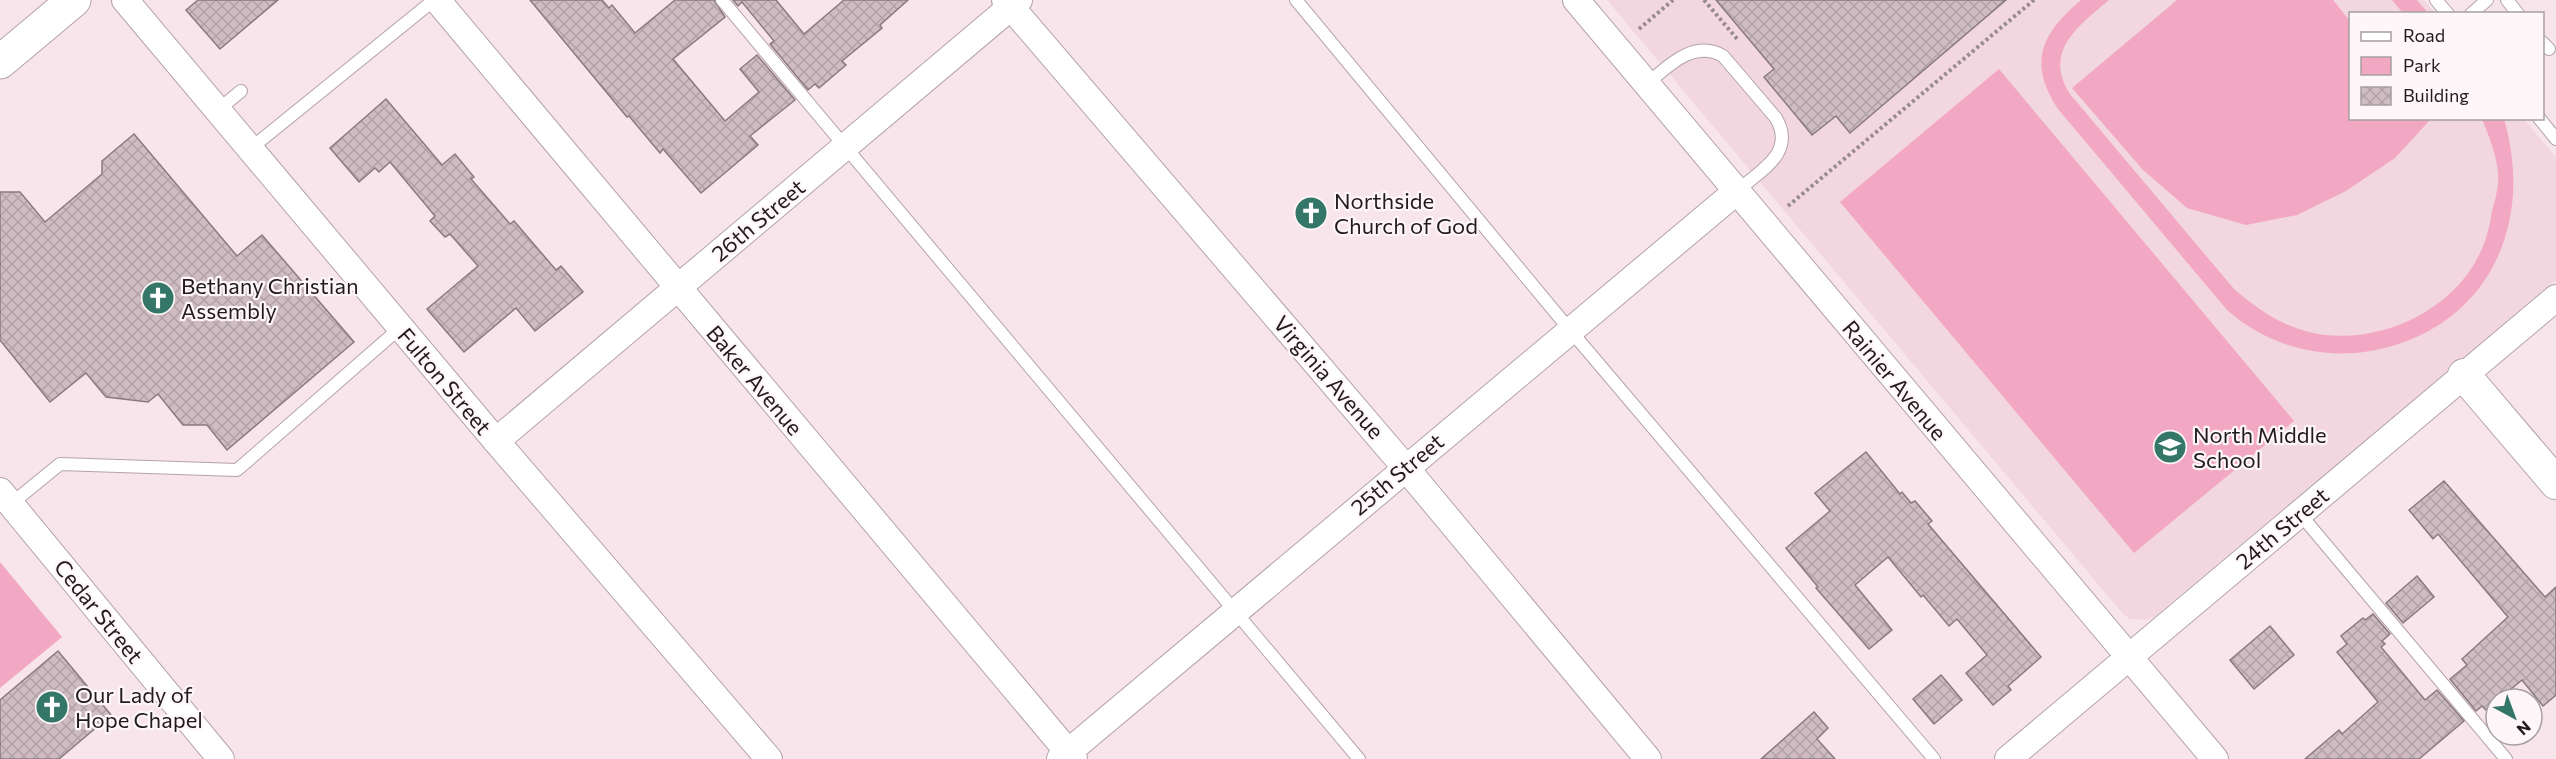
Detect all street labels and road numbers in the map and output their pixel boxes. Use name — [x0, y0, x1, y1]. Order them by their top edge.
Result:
street label: 26th Street — [706, 173, 810, 267]
street label: Virginia Avenue — [1268, 310, 1390, 444]
street label: Rainier Avenue — [1837, 315, 1953, 445]
street label: Baker Avenue — [701, 320, 809, 440]
street label: Fulton Street — [392, 322, 498, 440]
street label: 25th Street — [1345, 427, 1449, 521]
street label: 24th Street — [2230, 481, 2334, 575]
street label: Cedar Street — [49, 554, 149, 668]

